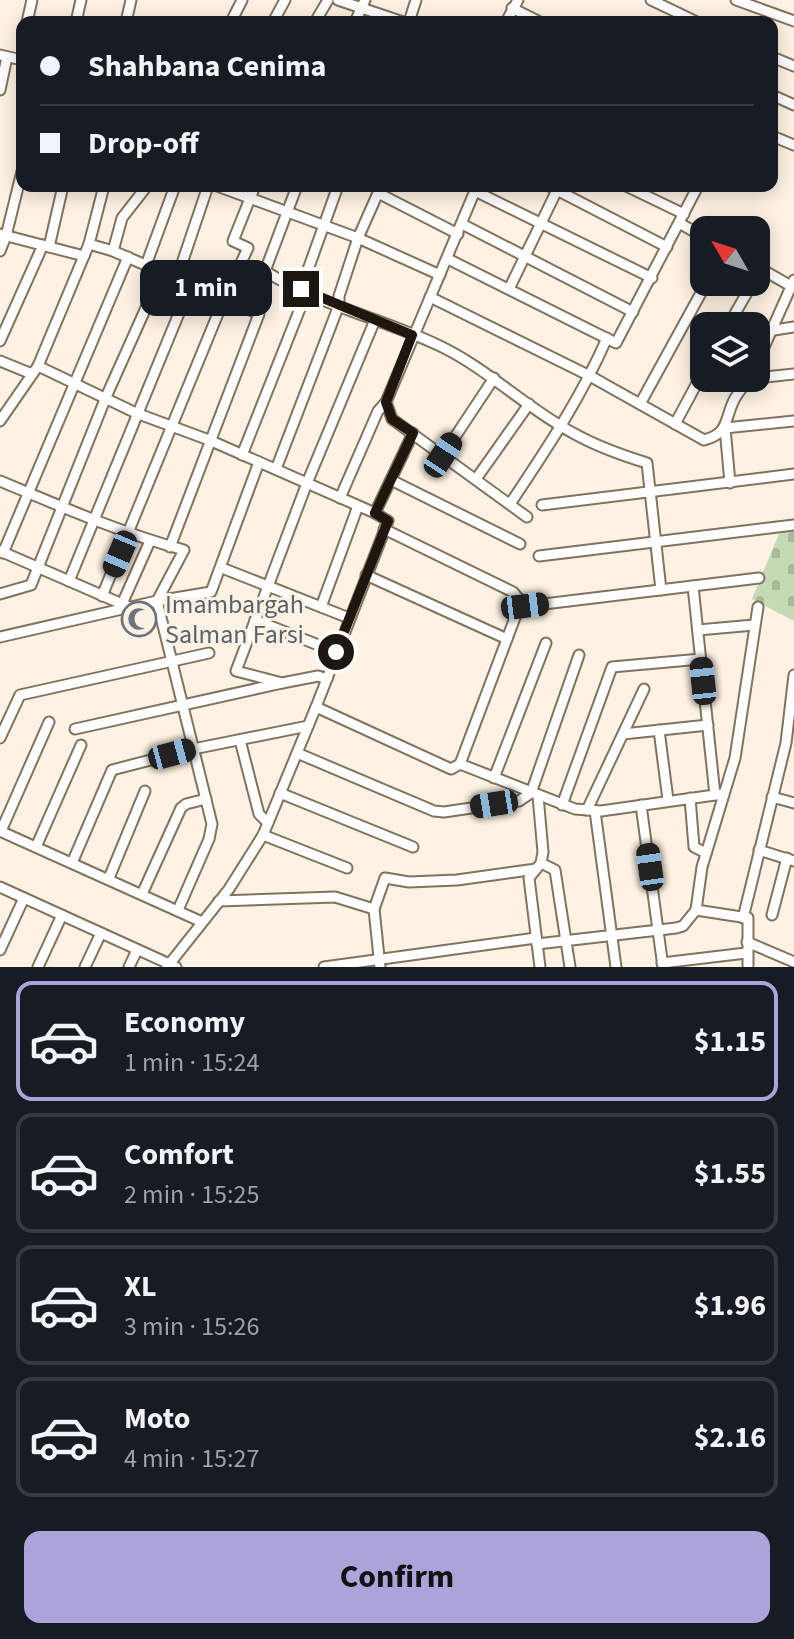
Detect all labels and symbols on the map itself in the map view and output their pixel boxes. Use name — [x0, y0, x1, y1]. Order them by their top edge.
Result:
north arrow — [690, 216, 770, 296]
callout: 1 min — [141, 261, 273, 317]
route end — [283, 271, 319, 307]
car — [420, 428, 466, 482]
car — [100, 527, 140, 581]
place label: Imambargah Salman Farsi — [165, 586, 304, 653]
car — [500, 591, 550, 621]
mosque icon: Imambargah Salman Farsi — [120, 600, 158, 638]
route start — [318, 634, 354, 670]
car — [689, 656, 717, 706]
car — [146, 736, 198, 772]
car — [468, 788, 520, 820]
car — [635, 842, 665, 892]

